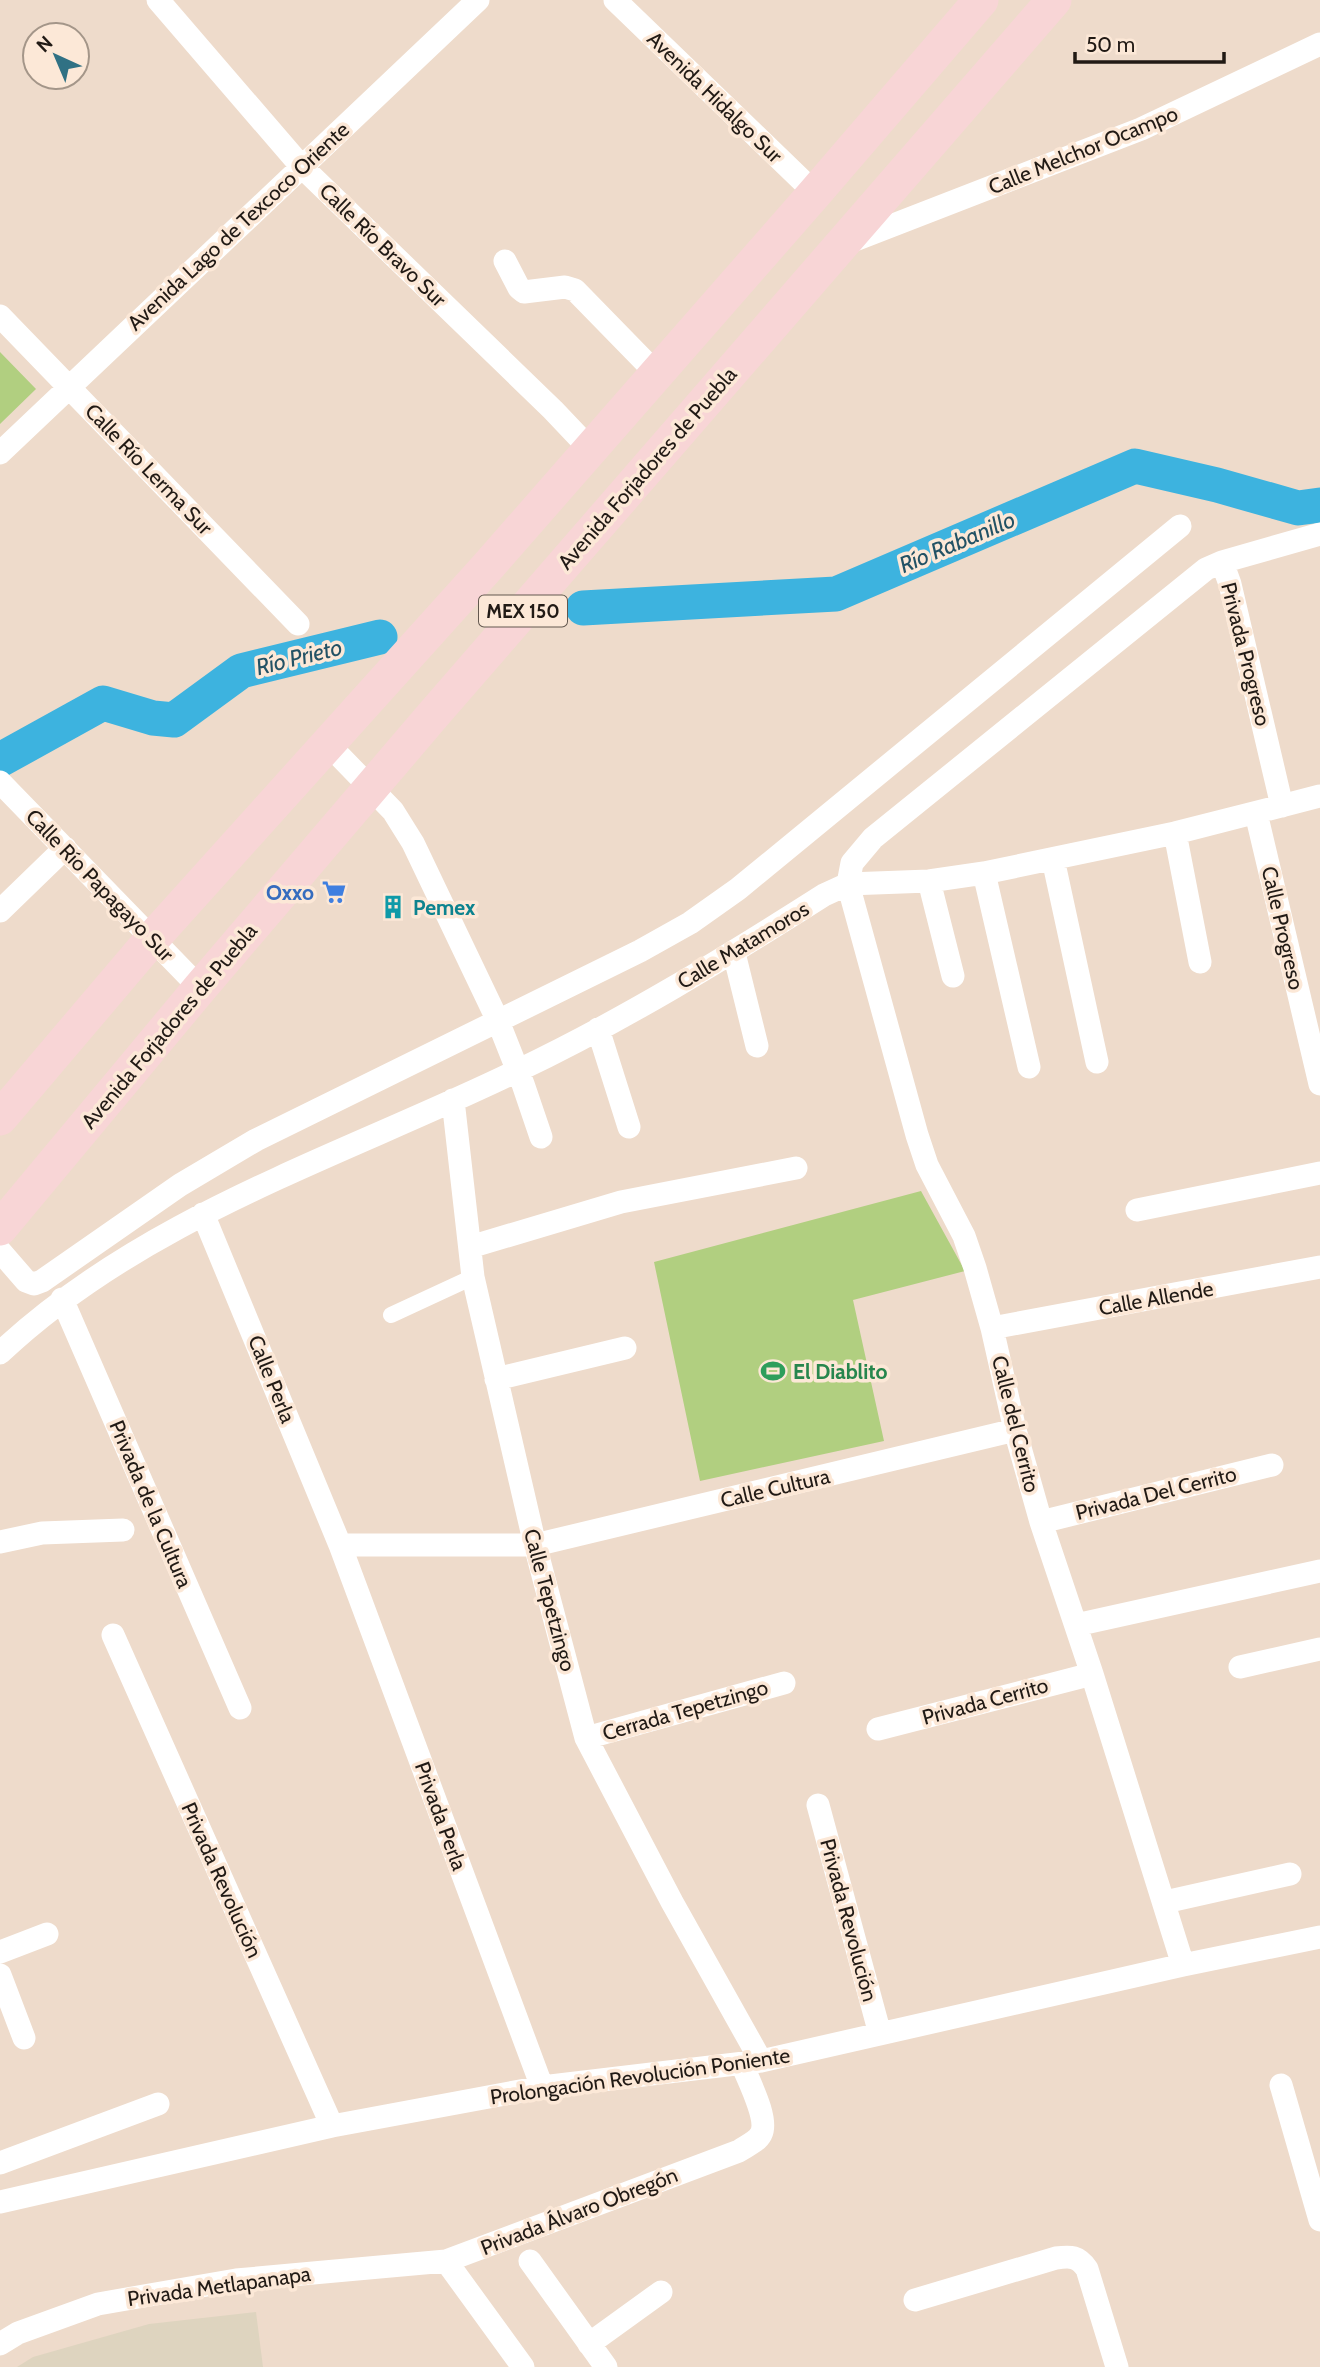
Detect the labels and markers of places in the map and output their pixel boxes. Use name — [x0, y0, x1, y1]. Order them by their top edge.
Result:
supermarket icon: Oxxo — [320, 878, 348, 906]
place label: Oxxo — [266, 880, 314, 905]
building icon: Pemex — [379, 893, 407, 921]
place label: Pemex — [413, 895, 476, 920]
sports icon: El Diablito — [759, 1357, 787, 1385]
place label: El Diablito — [793, 1359, 887, 1384]

